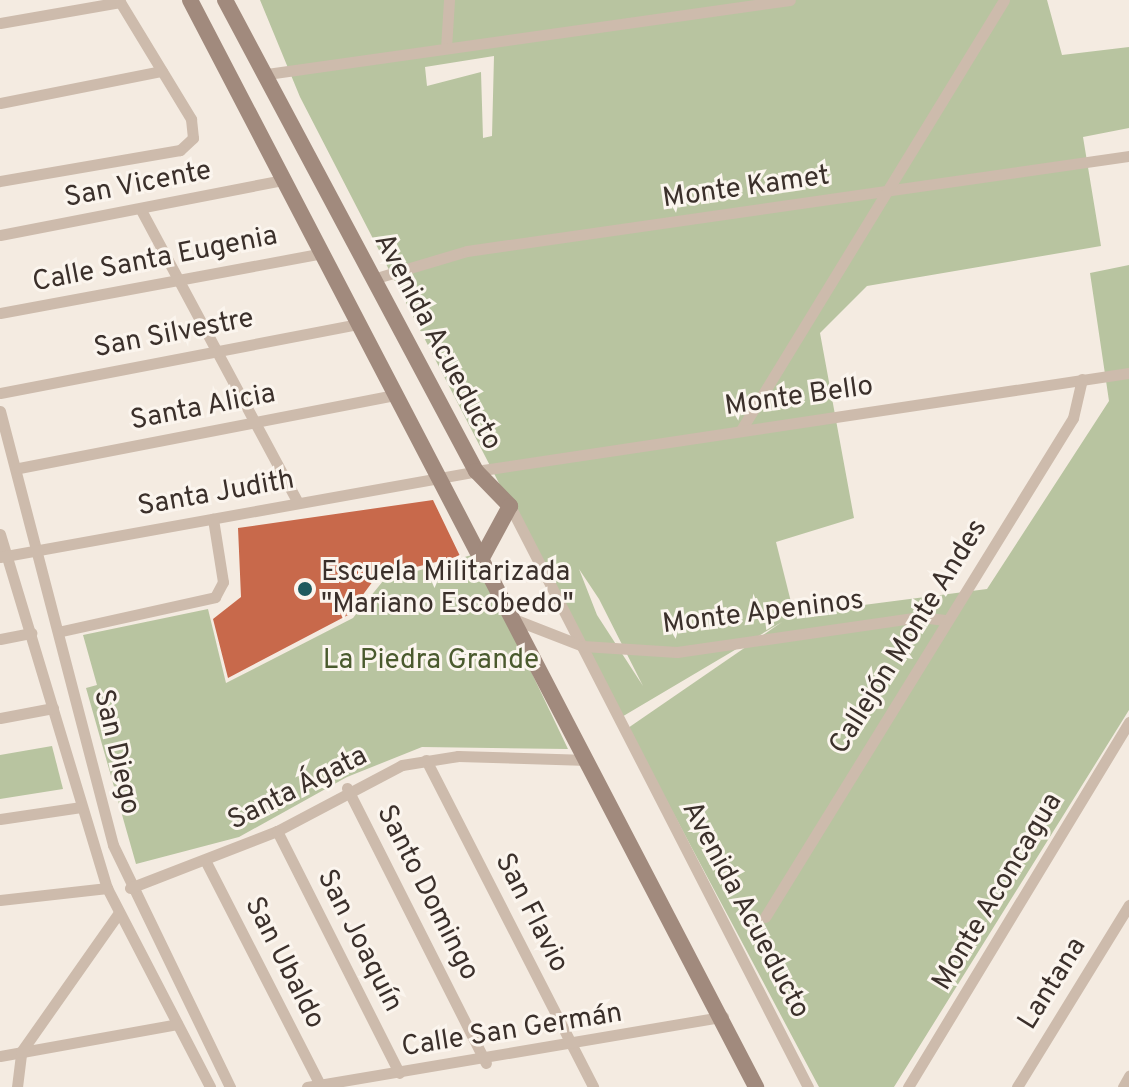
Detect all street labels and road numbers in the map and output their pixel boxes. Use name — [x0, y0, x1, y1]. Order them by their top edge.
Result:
street label: San Vicente — [61, 154, 215, 216]
street label: Monte Kamet — [660, 160, 832, 216]
street label: Calle Santa Eugenia — [30, 220, 280, 300]
street label: Avenida Acueducto — [365, 227, 509, 457]
street label: San Silvestre — [91, 302, 257, 366]
street label: Monte Bello — [723, 370, 875, 424]
street label: Santa Alicia — [127, 377, 279, 439]
street label: Santa Judith — [135, 464, 297, 524]
street label: Callejón Monte Andes — [823, 513, 995, 761]
street label: Monte Apeninos — [660, 584, 866, 642]
street label: San Diego — [85, 686, 147, 818]
street label: Santa Ágata — [222, 739, 374, 839]
street label: Monte Aconcagua — [926, 787, 1070, 997]
street label: Avenida Acueducto — [673, 795, 817, 1025]
street label: Santo Domingo — [368, 800, 486, 986]
street label: San Flavio — [487, 848, 575, 978]
street label: San Joaquín — [309, 864, 409, 1018]
street label: San Ubaldo — [237, 892, 331, 1034]
street label: Lantana — [1012, 932, 1094, 1036]
street label: Calle San Germán — [399, 997, 625, 1065]

